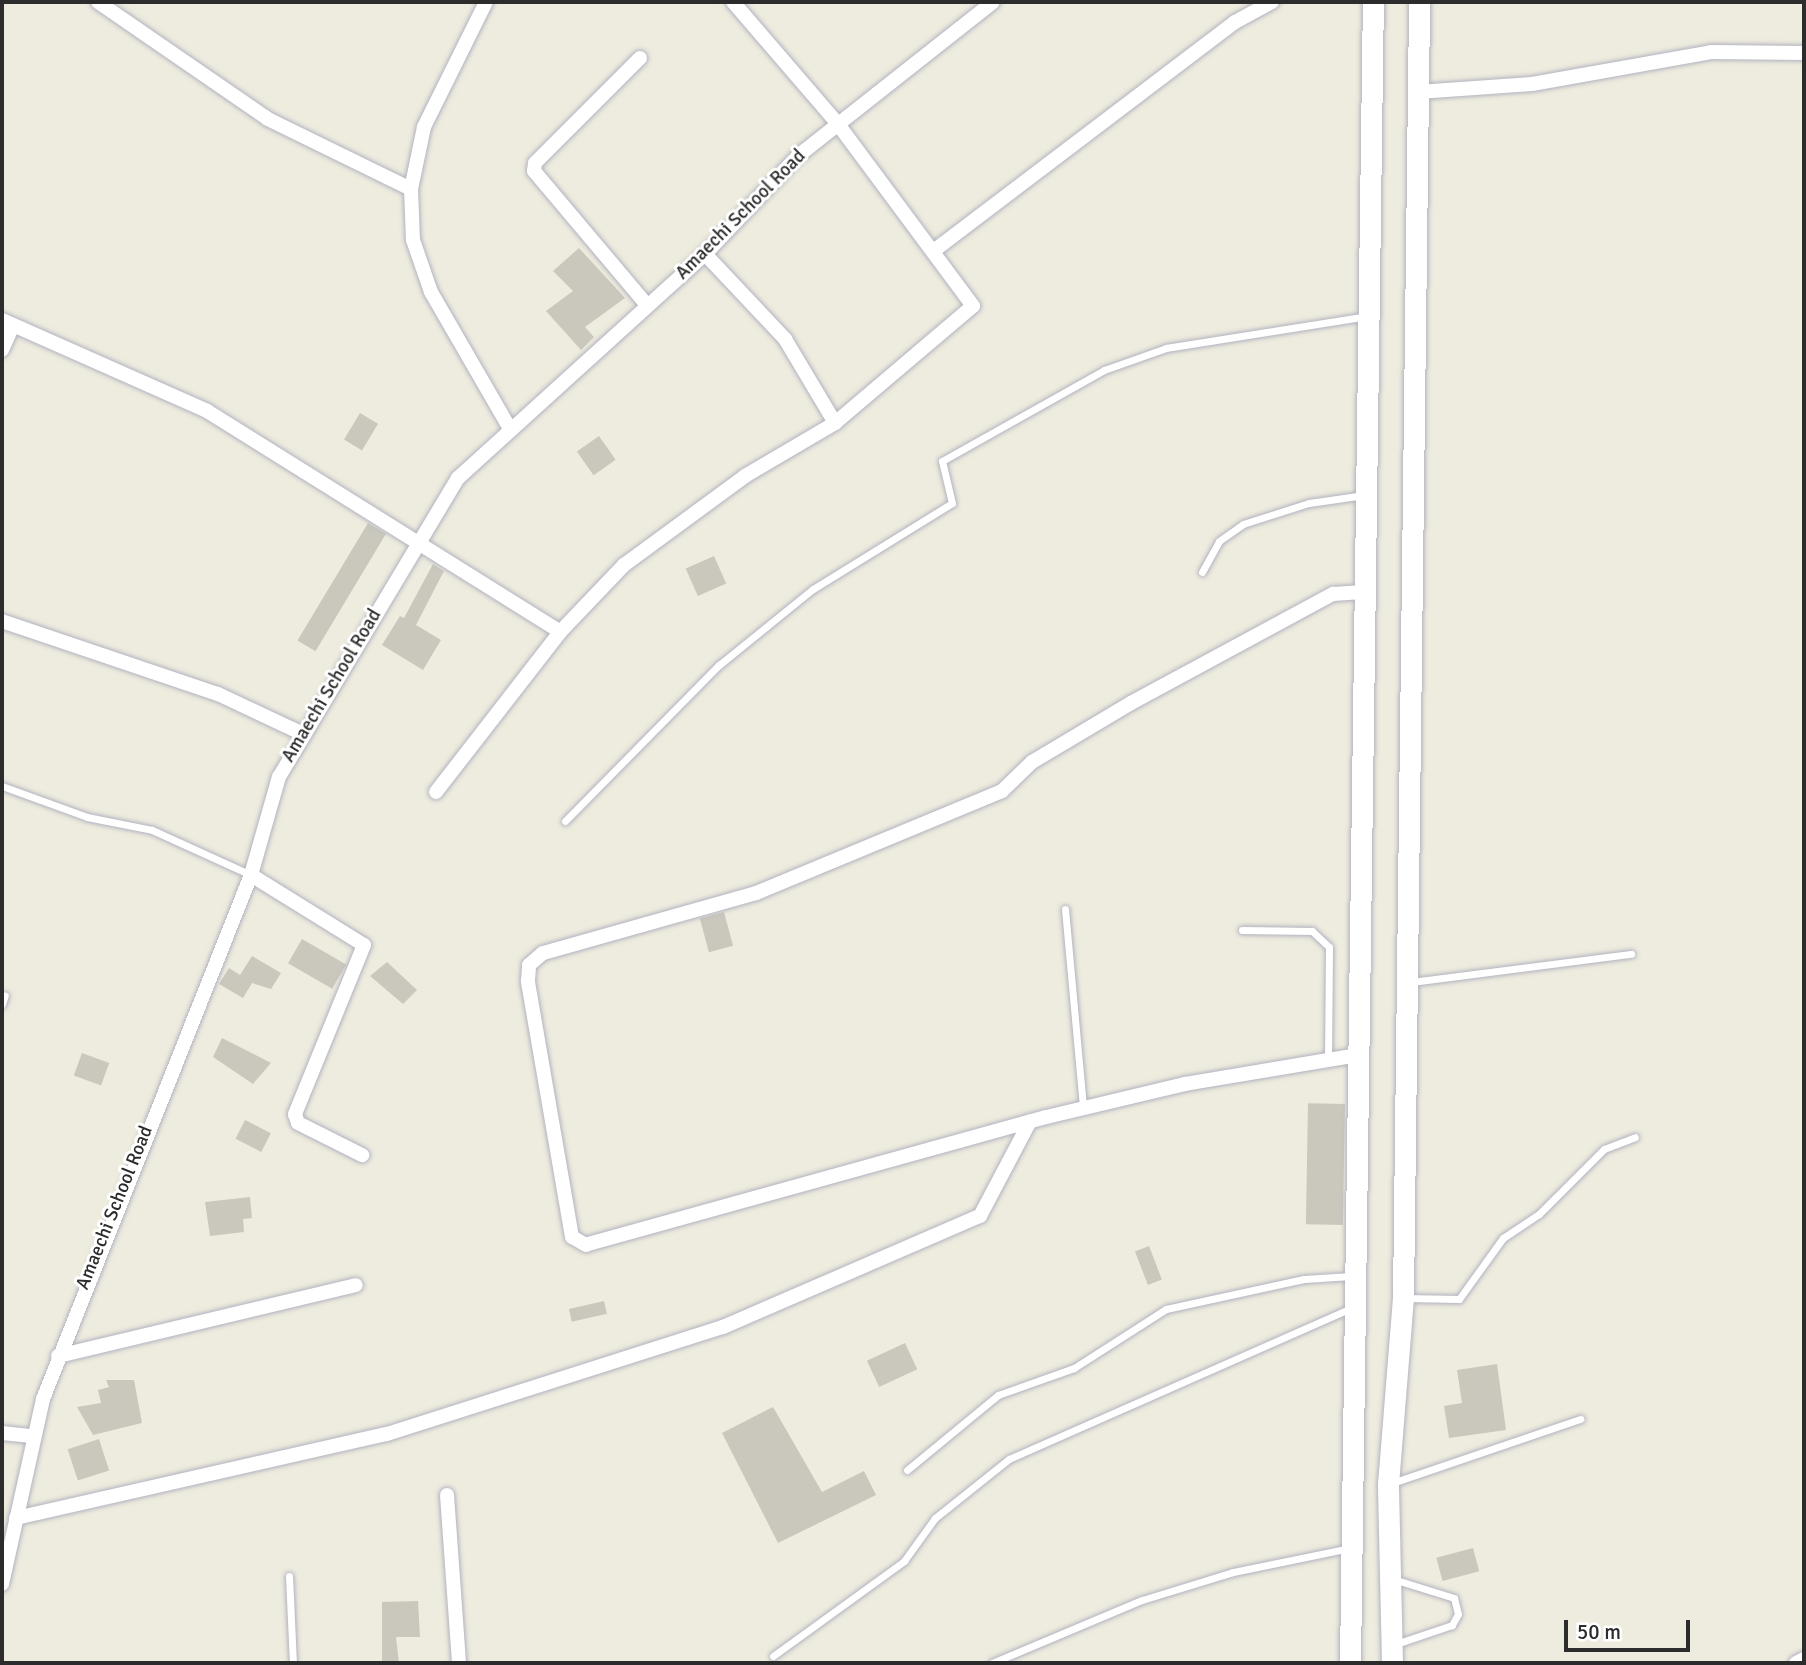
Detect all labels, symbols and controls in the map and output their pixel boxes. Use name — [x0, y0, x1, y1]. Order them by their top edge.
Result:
street label: Amaechi School Road — [671, 145, 811, 285]
street label: Amaechi School Road — [277, 605, 387, 767]
street label: Amaechi School Road — [72, 1123, 158, 1293]
scale bar — [1568, 1606, 1694, 1650]
text: 50 m — [1577, 1619, 1621, 1645]

